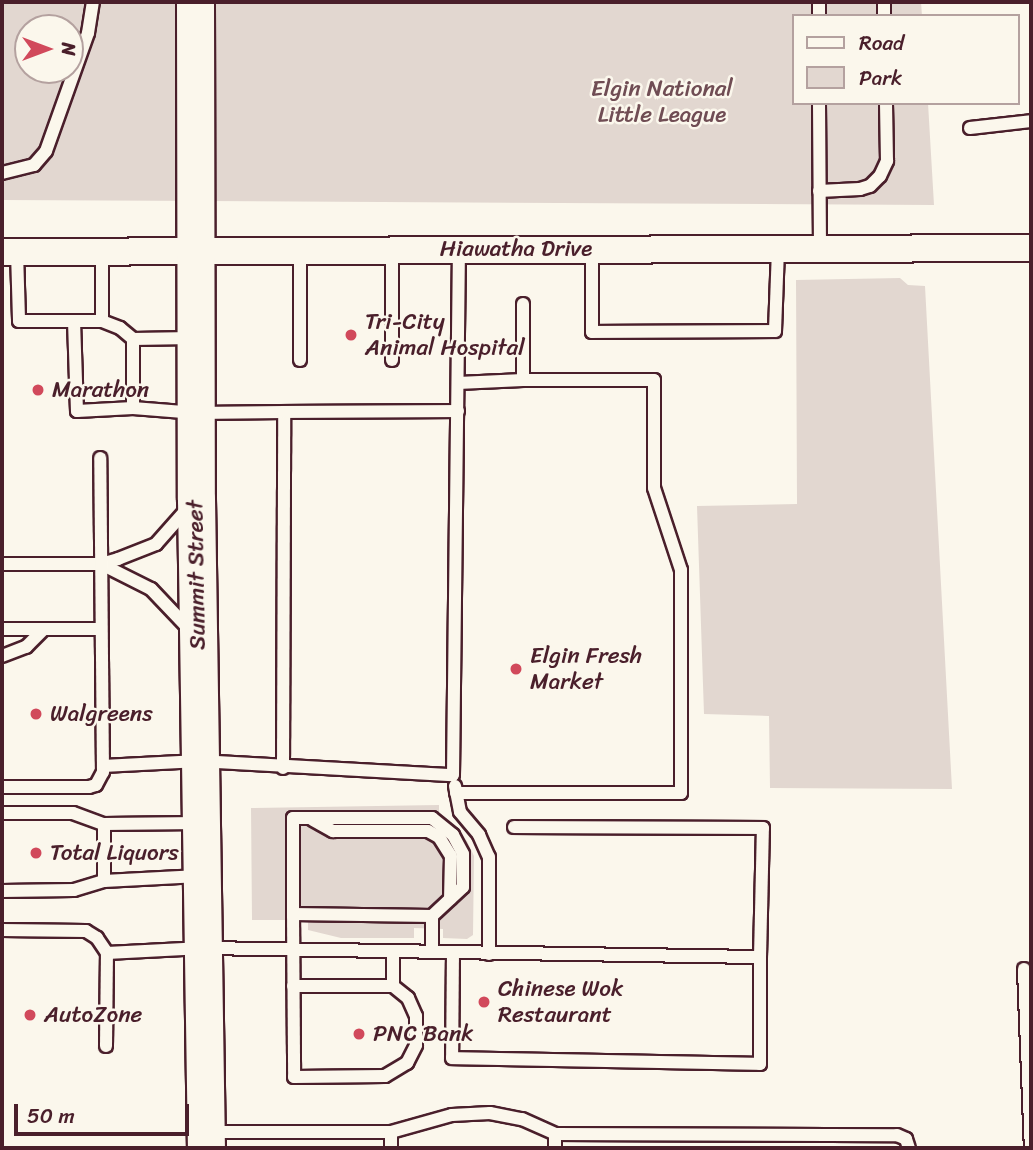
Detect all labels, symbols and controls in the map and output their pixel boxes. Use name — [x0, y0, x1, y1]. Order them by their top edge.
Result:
north arrow — [14, 14, 84, 84]
legend — [792, 14, 1019, 105]
text: Road — [859, 24, 904, 62]
text: N — [52, 42, 85, 56]
text: Park — [859, 59, 902, 97]
park label: Elgin National Little League — [591, 75, 733, 129]
street label: Hiawatha Drive — [439, 235, 593, 263]
place label: Tri-City Animal Hospital — [365, 308, 525, 362]
marker: Tri-City Animal Hospital — [343, 327, 359, 343]
place label: Marathon — [52, 376, 149, 404]
marker: Marathon — [30, 382, 46, 398]
street label: Summit Street — [182, 500, 212, 650]
place label: Elgin Fresh Market — [530, 642, 642, 696]
marker: Elgin Fresh Market — [508, 661, 524, 677]
place label: Walgreens — [50, 700, 153, 728]
marker: Walgreens — [28, 706, 44, 722]
place label: Total Liquors — [50, 839, 177, 867]
marker: Total Liquors — [28, 845, 44, 861]
place label: Chinese Wok Restaurant — [498, 975, 623, 1029]
marker: Chinese Wok Restaurant — [476, 994, 492, 1010]
place label: AutoZone — [44, 1001, 142, 1029]
marker: AutoZone — [22, 1007, 38, 1023]
place label: PNC Bank — [373, 1020, 474, 1048]
marker: PNC Bank — [351, 1026, 367, 1042]
scale bar — [18, 1090, 192, 1134]
text: 50 m — [27, 1097, 75, 1135]

